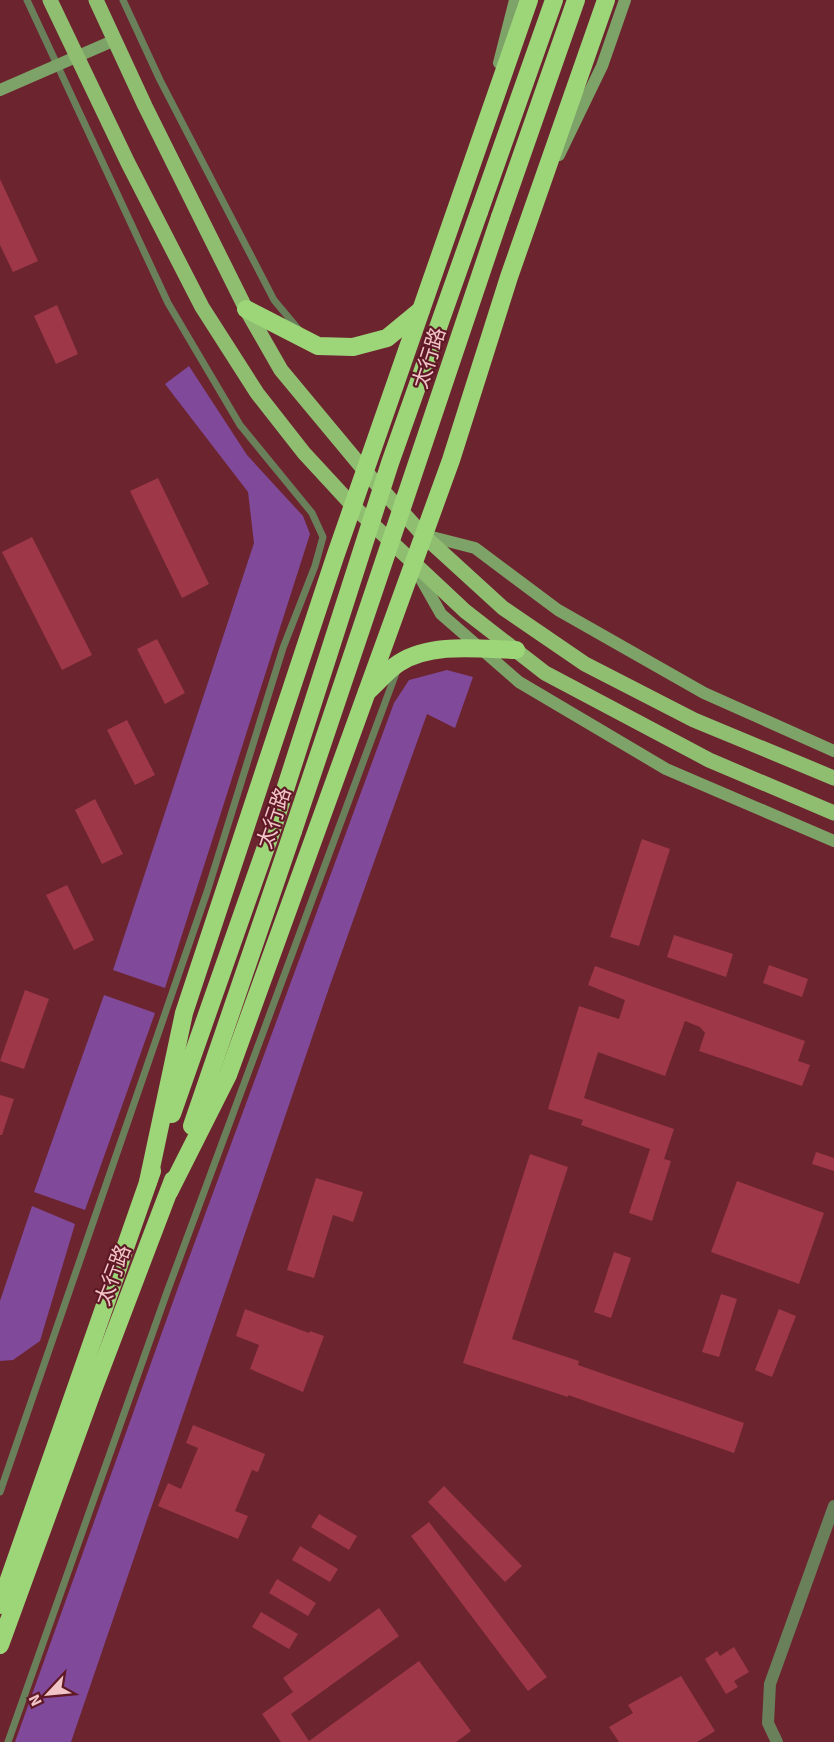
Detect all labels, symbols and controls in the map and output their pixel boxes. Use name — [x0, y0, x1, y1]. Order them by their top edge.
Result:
street label: 太行路 — [405, 323, 453, 393]
street label: 太行路 — [250, 783, 298, 853]
street label: 太行路 — [88, 1240, 138, 1310]
north arrow — [18, 1664, 78, 1724]
text: N — [23, 1691, 48, 1710]

